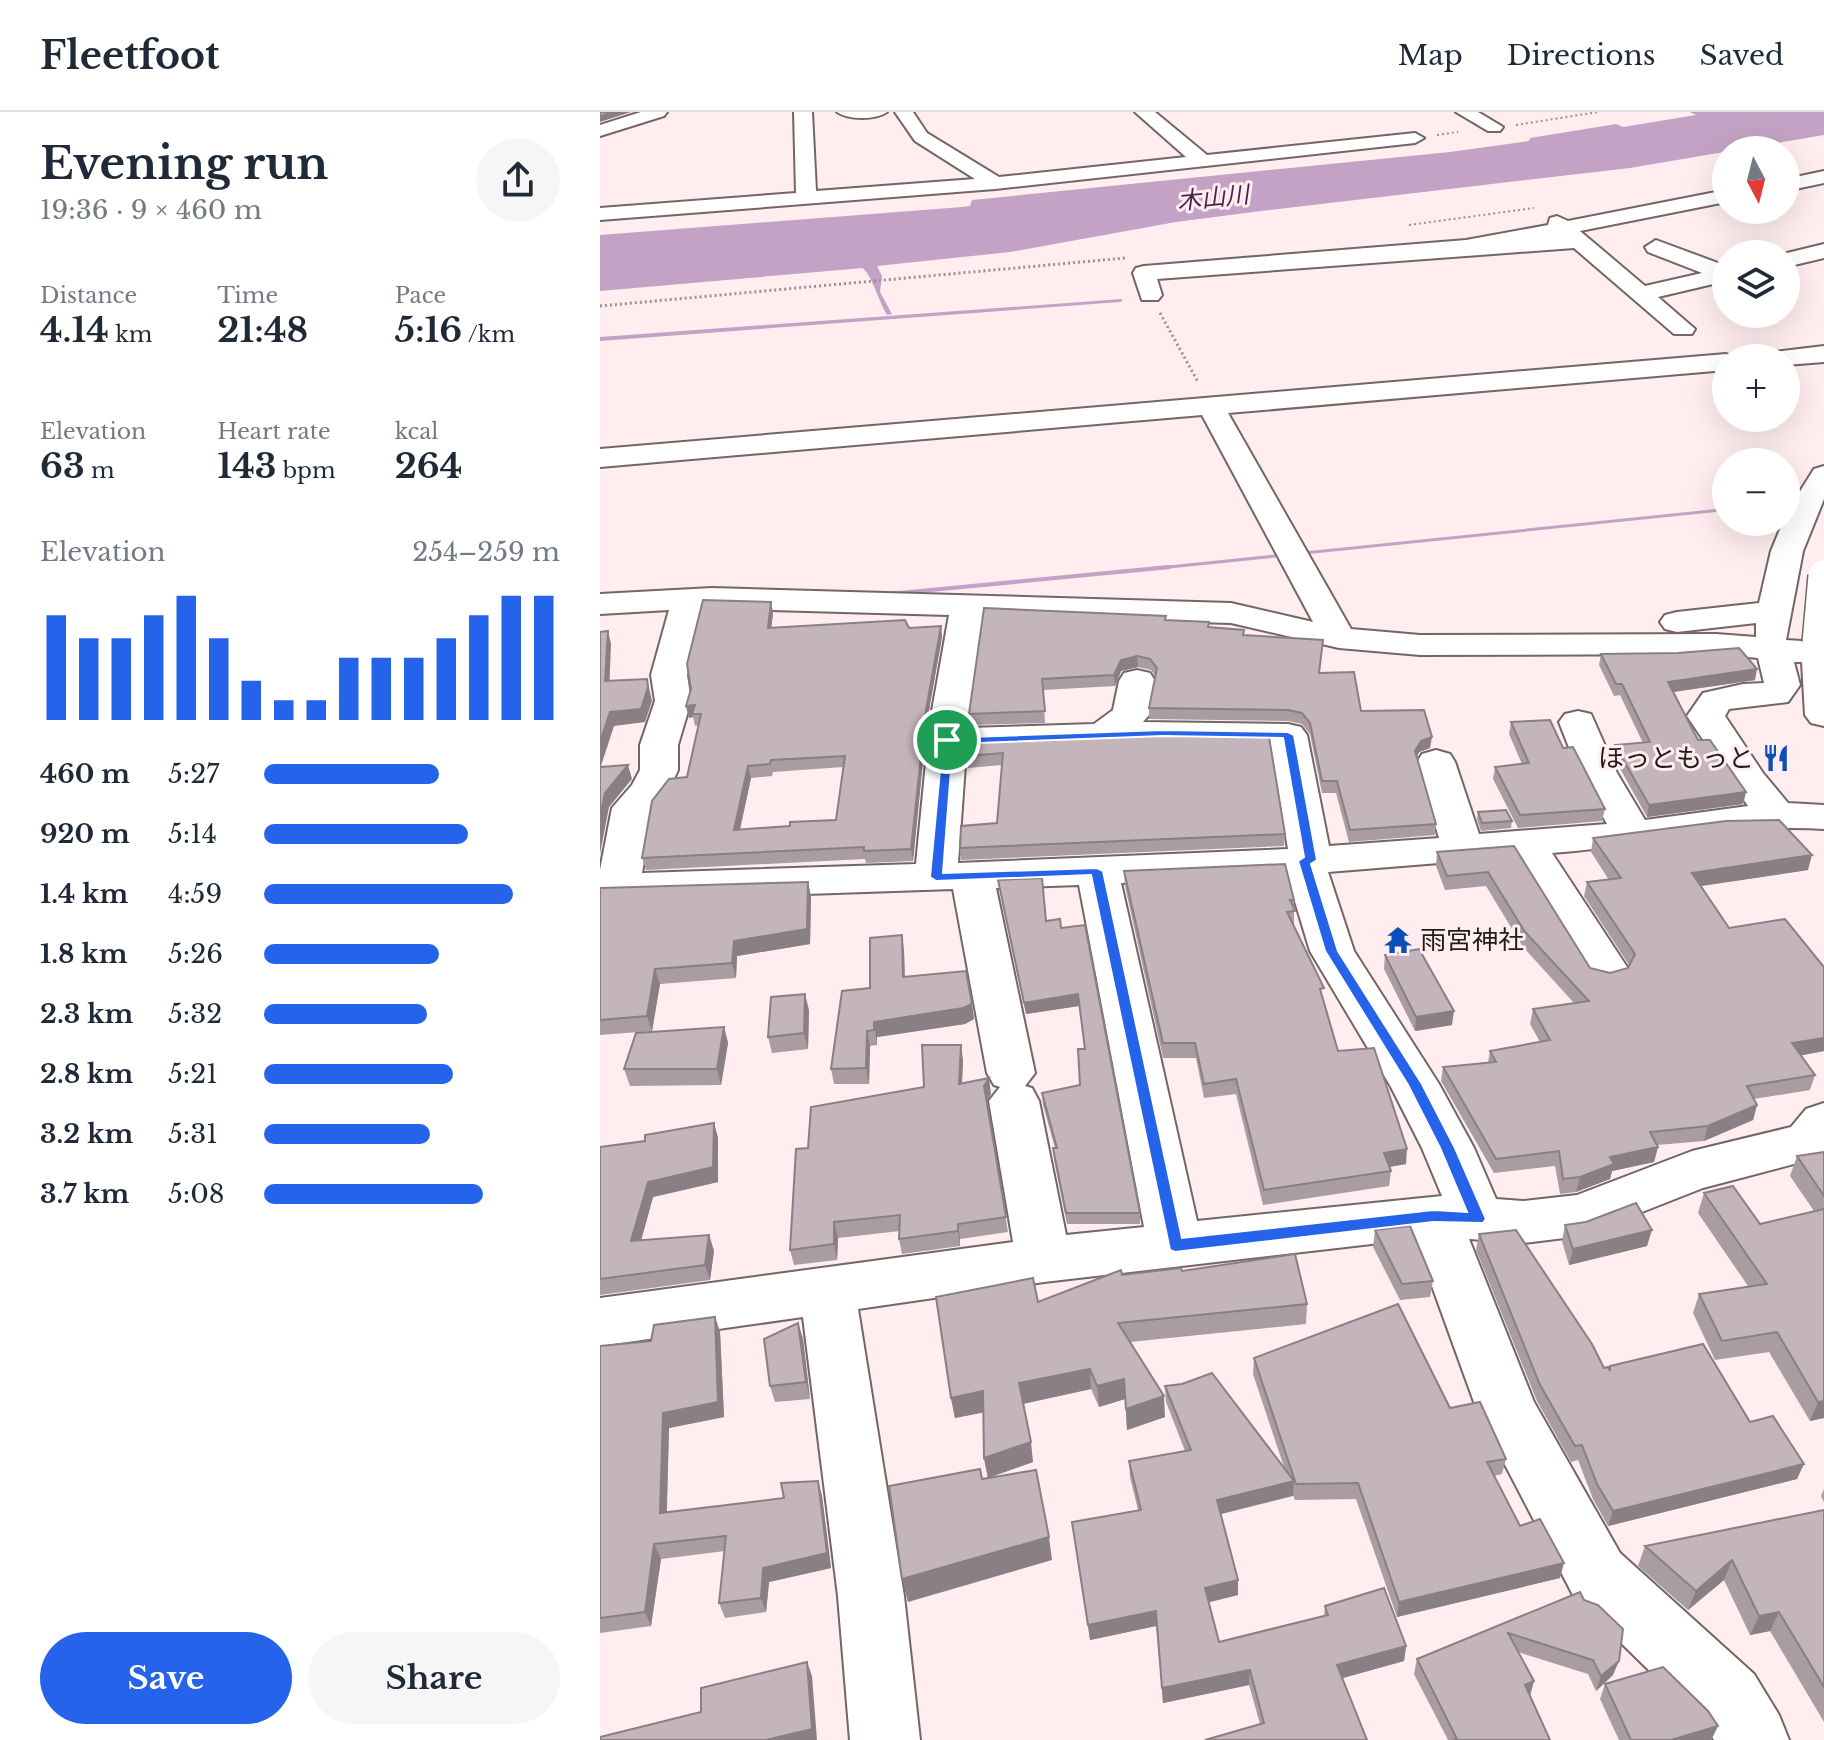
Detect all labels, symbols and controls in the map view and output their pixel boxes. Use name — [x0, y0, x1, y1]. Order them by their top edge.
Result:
text: Fleetfoot — [40, 32, 220, 79]
text: Map — [1398, 38, 1463, 73]
text: Directions — [1507, 38, 1656, 73]
text: Saved — [1700, 38, 1784, 73]
text: Evening run — [40, 136, 328, 191]
north arrow — [1712, 136, 1800, 224]
map controls — [1712, 136, 1800, 536]
button: share — [476, 138, 560, 222]
water label: 木山川 — [1176, 179, 1253, 216]
text: 19:36 · 9 × 460 m — [40, 194, 262, 226]
button: layers — [1712, 240, 1800, 328]
text: Distance — [40, 282, 137, 309]
text: Time — [217, 282, 278, 309]
text: Pace — [395, 282, 446, 309]
text: 4.14 — [40, 309, 109, 351]
text: 21:48 — [217, 309, 308, 351]
text: 5:16 — [395, 309, 462, 351]
text: km — [109, 321, 152, 348]
text: /km — [462, 321, 515, 348]
button: + — [1712, 344, 1800, 432]
text: Elevation — [40, 418, 146, 445]
text: Heart rate — [217, 418, 331, 445]
text: kcal — [395, 418, 439, 445]
text: 63 — [40, 445, 85, 487]
text: 143 — [217, 445, 276, 487]
text: 264 — [395, 445, 462, 487]
button: − — [1712, 448, 1800, 536]
text: m — [85, 457, 115, 484]
text: bpm — [276, 457, 336, 484]
text: Elevation — [40, 536, 166, 568]
text: 254–259 m — [412, 536, 560, 568]
pin — [913, 706, 981, 774]
icon: arrive — [925, 718, 969, 762]
place label: ほっともっと — [1598, 742, 1754, 774]
restaurant icon: ほっともっと — [1761, 743, 1791, 773]
text: 460 m — [40, 758, 130, 790]
text: 5:27 — [168, 758, 219, 790]
text: 920 m — [40, 818, 130, 850]
text: 5:14 — [168, 818, 217, 850]
text: 1.4 km — [40, 878, 128, 910]
text: 4:59 — [168, 878, 222, 910]
place label: 雨宮神社 — [1420, 924, 1524, 956]
temple icon: 雨宮神社 — [1383, 925, 1413, 955]
text: 1.8 km — [40, 938, 128, 970]
text: 5:26 — [168, 938, 223, 970]
text: 2.3 km — [40, 998, 133, 1030]
text: 5:32 — [168, 998, 222, 1030]
text: 2.8 km — [40, 1058, 133, 1090]
text: 5:21 — [168, 1058, 218, 1090]
text: 3.2 km — [40, 1118, 133, 1150]
text: 5:31 — [168, 1118, 218, 1150]
text: 3.7 km — [40, 1178, 129, 1210]
text: 5:08 — [168, 1178, 225, 1210]
button: Save — [40, 1632, 292, 1724]
button: Share — [308, 1632, 560, 1724]

